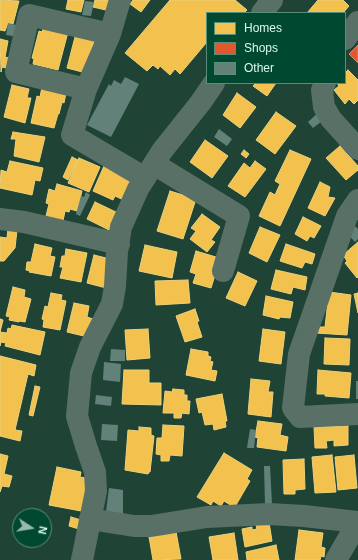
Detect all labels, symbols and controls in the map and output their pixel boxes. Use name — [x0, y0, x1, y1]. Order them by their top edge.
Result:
legend — [206, 12, 346, 84]
text: Homes — [244, 21, 282, 35]
text: Shops — [244, 41, 278, 55]
text: Other — [244, 61, 274, 75]
north arrow — [12, 508, 52, 548]
text: N — [36, 525, 49, 535]

